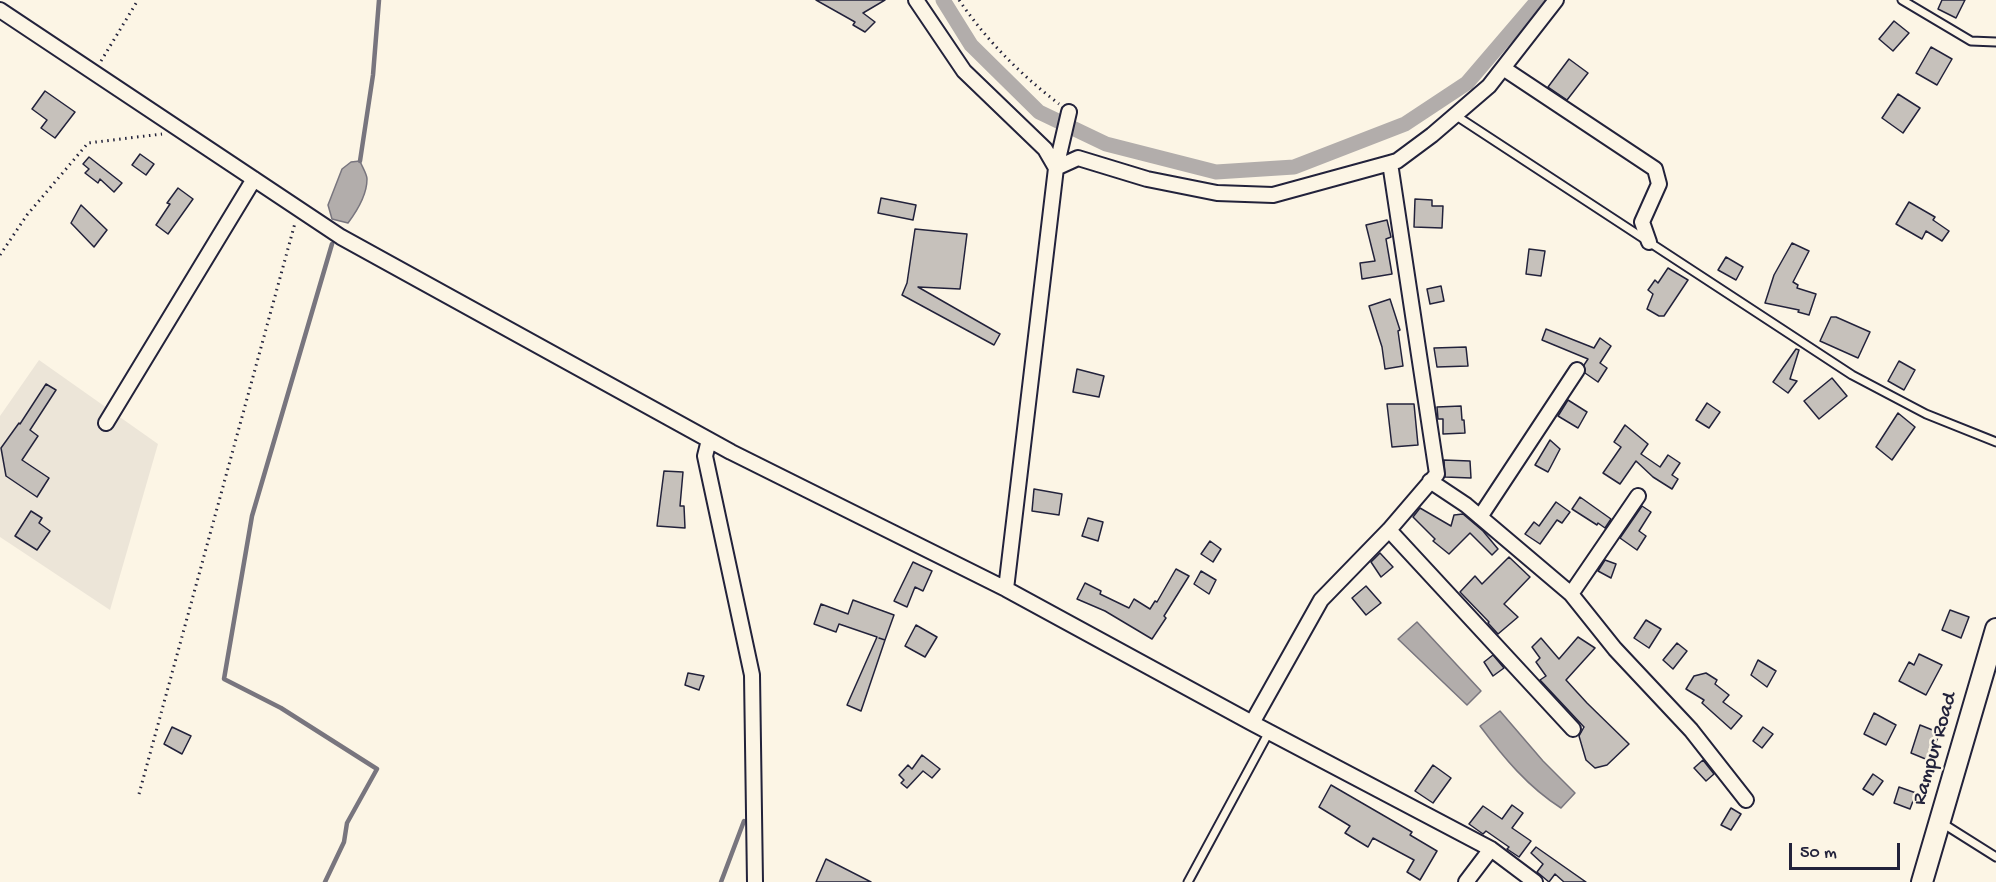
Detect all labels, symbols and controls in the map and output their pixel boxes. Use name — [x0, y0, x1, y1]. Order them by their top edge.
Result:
street label: Rampur Road — [1908, 690, 1964, 808]
scale bar — [1792, 831, 1903, 869]
text: 50 m — [1800, 843, 1837, 864]

